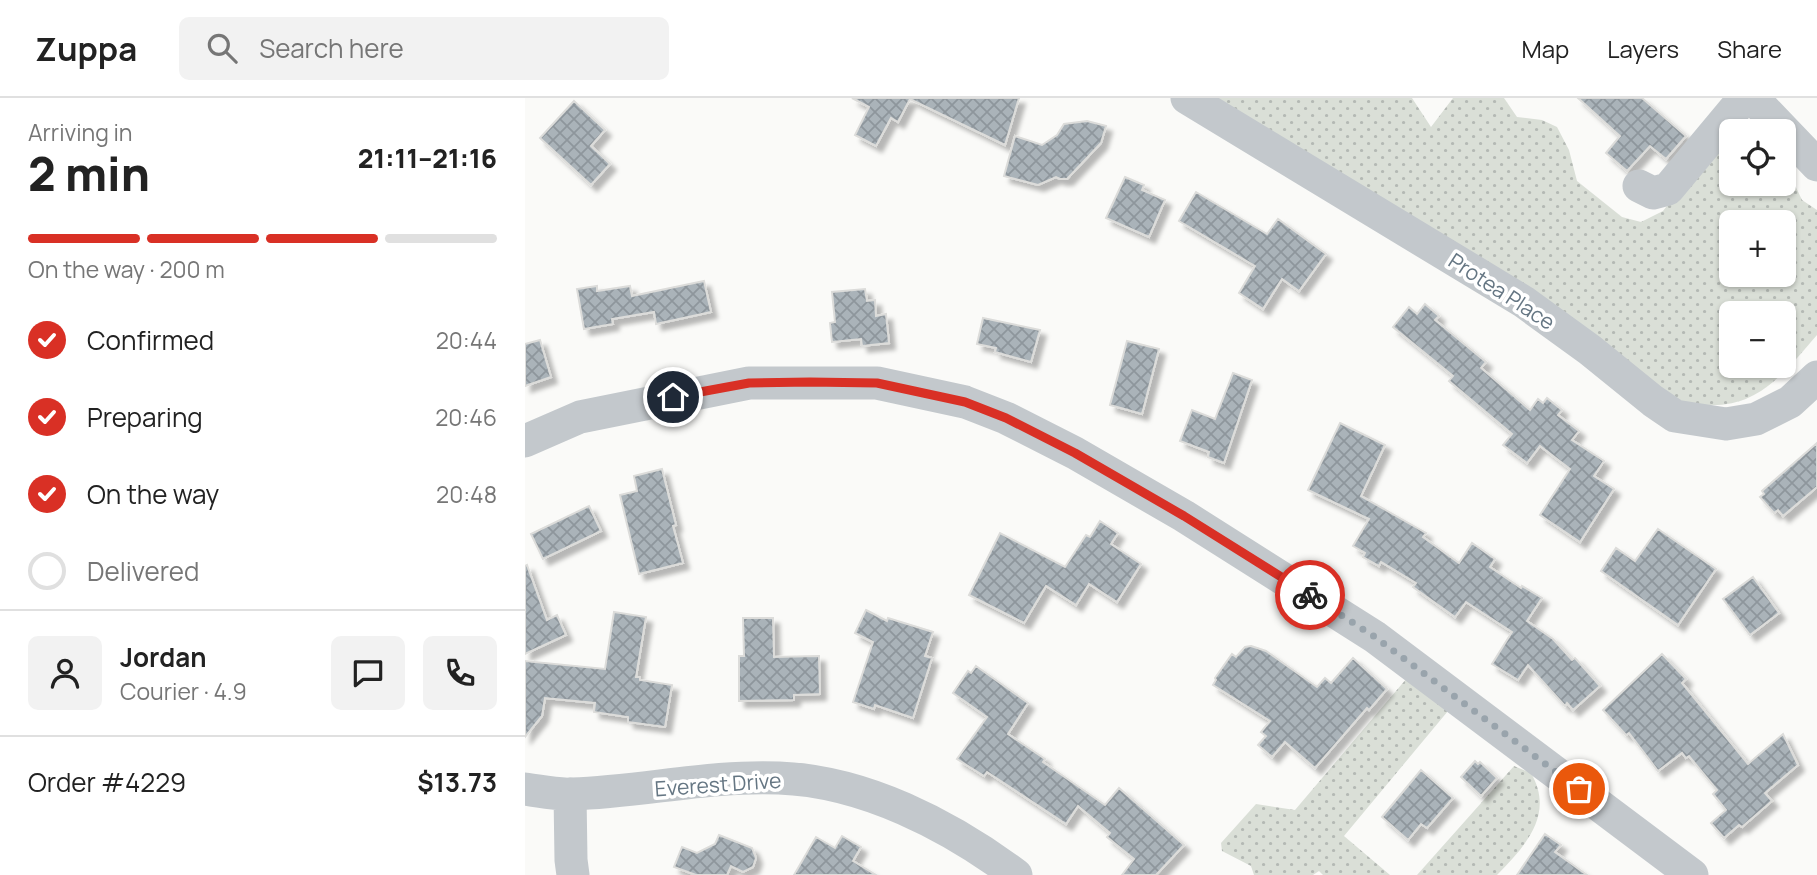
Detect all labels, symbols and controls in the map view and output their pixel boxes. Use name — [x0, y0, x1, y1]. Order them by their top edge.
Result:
search box — [179, 17, 669, 80]
text: Zuppa — [35, 26, 137, 71]
icon: search — [203, 29, 241, 67]
text: Search here — [259, 30, 404, 66]
text: Map — [1522, 32, 1569, 65]
text: Layers — [1607, 32, 1679, 65]
text: Share — [1717, 32, 1782, 65]
text: Arriving in — [28, 116, 133, 148]
map controls — [1719, 119, 1796, 378]
button: locate — [1719, 119, 1796, 196]
text: 21:11–21:16 — [358, 140, 497, 176]
text: 2 min — [28, 142, 150, 205]
button: + — [1719, 210, 1796, 287]
street label: Protea Place — [1444, 246, 1560, 336]
text: On the way · 200 m — [28, 253, 225, 285]
button: − — [1719, 301, 1796, 378]
icon: check — [28, 321, 66, 359]
text: Confirmed — [87, 322, 214, 358]
text: 20:44 — [436, 324, 497, 356]
pin — [643, 367, 703, 427]
icon: home — [654, 378, 692, 416]
icon: check — [28, 398, 66, 436]
text: Preparing — [87, 399, 203, 435]
text: 20:46 — [435, 401, 497, 433]
icon: check — [28, 475, 66, 513]
text: On the way — [87, 476, 219, 512]
text: 20:48 — [436, 478, 497, 510]
text: Delivered — [87, 553, 199, 589]
courier — [1275, 560, 1345, 630]
icon: bike — [1291, 576, 1329, 614]
button: person — [28, 636, 102, 710]
button: chat — [331, 636, 405, 710]
button: phone — [423, 636, 497, 710]
text: Jordan — [120, 639, 206, 675]
text: Courier · 4.9 — [120, 675, 247, 707]
pin — [1549, 759, 1609, 819]
text: Order #4229 — [28, 764, 186, 800]
text: $13.73 — [417, 764, 497, 800]
street label: Everest Drive — [654, 766, 782, 802]
icon: bag — [1560, 770, 1598, 808]

